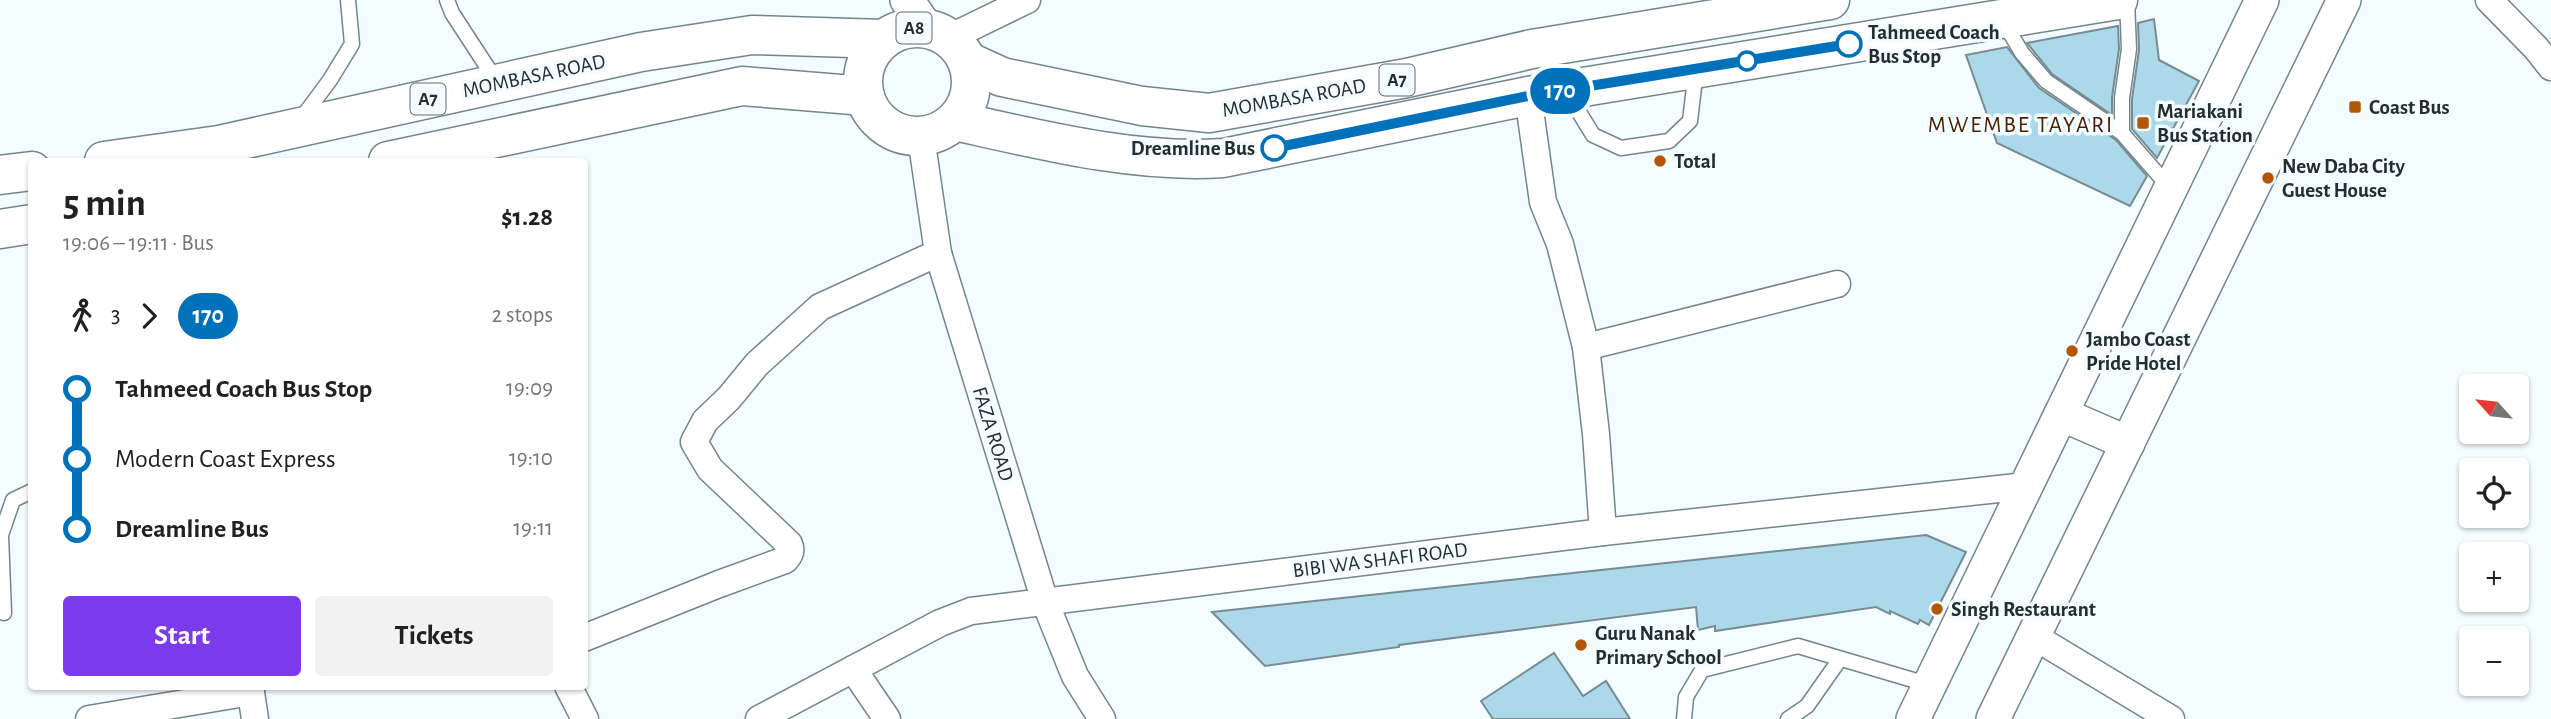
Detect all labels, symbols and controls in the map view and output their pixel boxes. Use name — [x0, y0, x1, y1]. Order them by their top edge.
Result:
road number: A8 — [897, 12, 932, 44]
place label: Tahmeed Coach Bus Stop — [1868, 22, 2000, 67]
marker: Tahmeed Coach Bus Stop — [1836, 31, 1862, 57]
street label: MOMBASA ROAD — [461, 51, 607, 101]
unlabelled marker — [1737, 51, 1757, 71]
road number: A7 — [1380, 64, 1414, 96]
line badge: 170 — [1520, 68, 1600, 114]
street label: MOMBASA ROAD — [1220, 75, 1368, 121]
text: 170 — [1544, 79, 1576, 103]
road number: A7 — [410, 83, 446, 114]
place label: Coast Bus — [2369, 97, 2450, 118]
marker: Coast Bus — [2347, 99, 2363, 115]
place label: Mariakani Bus Station — [2157, 101, 2253, 146]
district label: MWEMBE TAYARI — [1928, 114, 2114, 137]
marker: Mariakani Bus Station — [2135, 115, 2151, 131]
marker: Dreamline Bus — [1261, 135, 1287, 161]
place label: Dreamline Bus — [1131, 138, 1255, 159]
place label: Total — [1674, 151, 1716, 172]
marker: Total — [1652, 153, 1668, 169]
place label: New Daba City Guest House — [2282, 156, 2405, 201]
marker: New Daba City Guest House — [2260, 170, 2276, 186]
text: 5 min — [63, 185, 146, 223]
text: $1.28 — [501, 204, 553, 230]
text: 19:06 – 19:11 · Bus — [63, 232, 214, 255]
icon: walk — [63, 297, 101, 335]
icon: forward — [130, 297, 168, 335]
text: 3 — [111, 304, 120, 327]
text: 170 — [192, 304, 224, 328]
text: 2 stops — [492, 304, 553, 327]
place label: Jambo Coast Pride Hotel — [2086, 329, 2190, 374]
marker: Jambo Coast Pride Hotel — [2064, 343, 2080, 359]
north arrow — [2459, 374, 2529, 444]
map controls — [2459, 374, 2529, 696]
text: Tahmeed Coach Bus Stop — [115, 376, 372, 402]
text: 19:09 — [506, 377, 553, 400]
street label: FAZA ROAD — [969, 384, 1017, 484]
text: Modern Coast Express — [115, 446, 336, 472]
text: 19:10 — [509, 447, 553, 470]
button: locate — [2459, 458, 2529, 528]
text: Dreamline Bus — [115, 516, 269, 542]
text: 19:11 — [513, 517, 553, 540]
street label: BIBI WA SHAFI ROAD — [1291, 539, 1469, 581]
button: + — [2459, 542, 2529, 612]
button: Start — [63, 596, 301, 676]
button: Tickets — [315, 596, 553, 676]
place label: Singh Restaurant — [1951, 599, 2096, 620]
marker: Singh Restaurant — [1929, 601, 1945, 617]
place label: Guru Nanak Primary School — [1595, 623, 1722, 668]
button: − — [2459, 626, 2529, 696]
marker: Guru Nanak Primary School — [1573, 637, 1589, 653]

